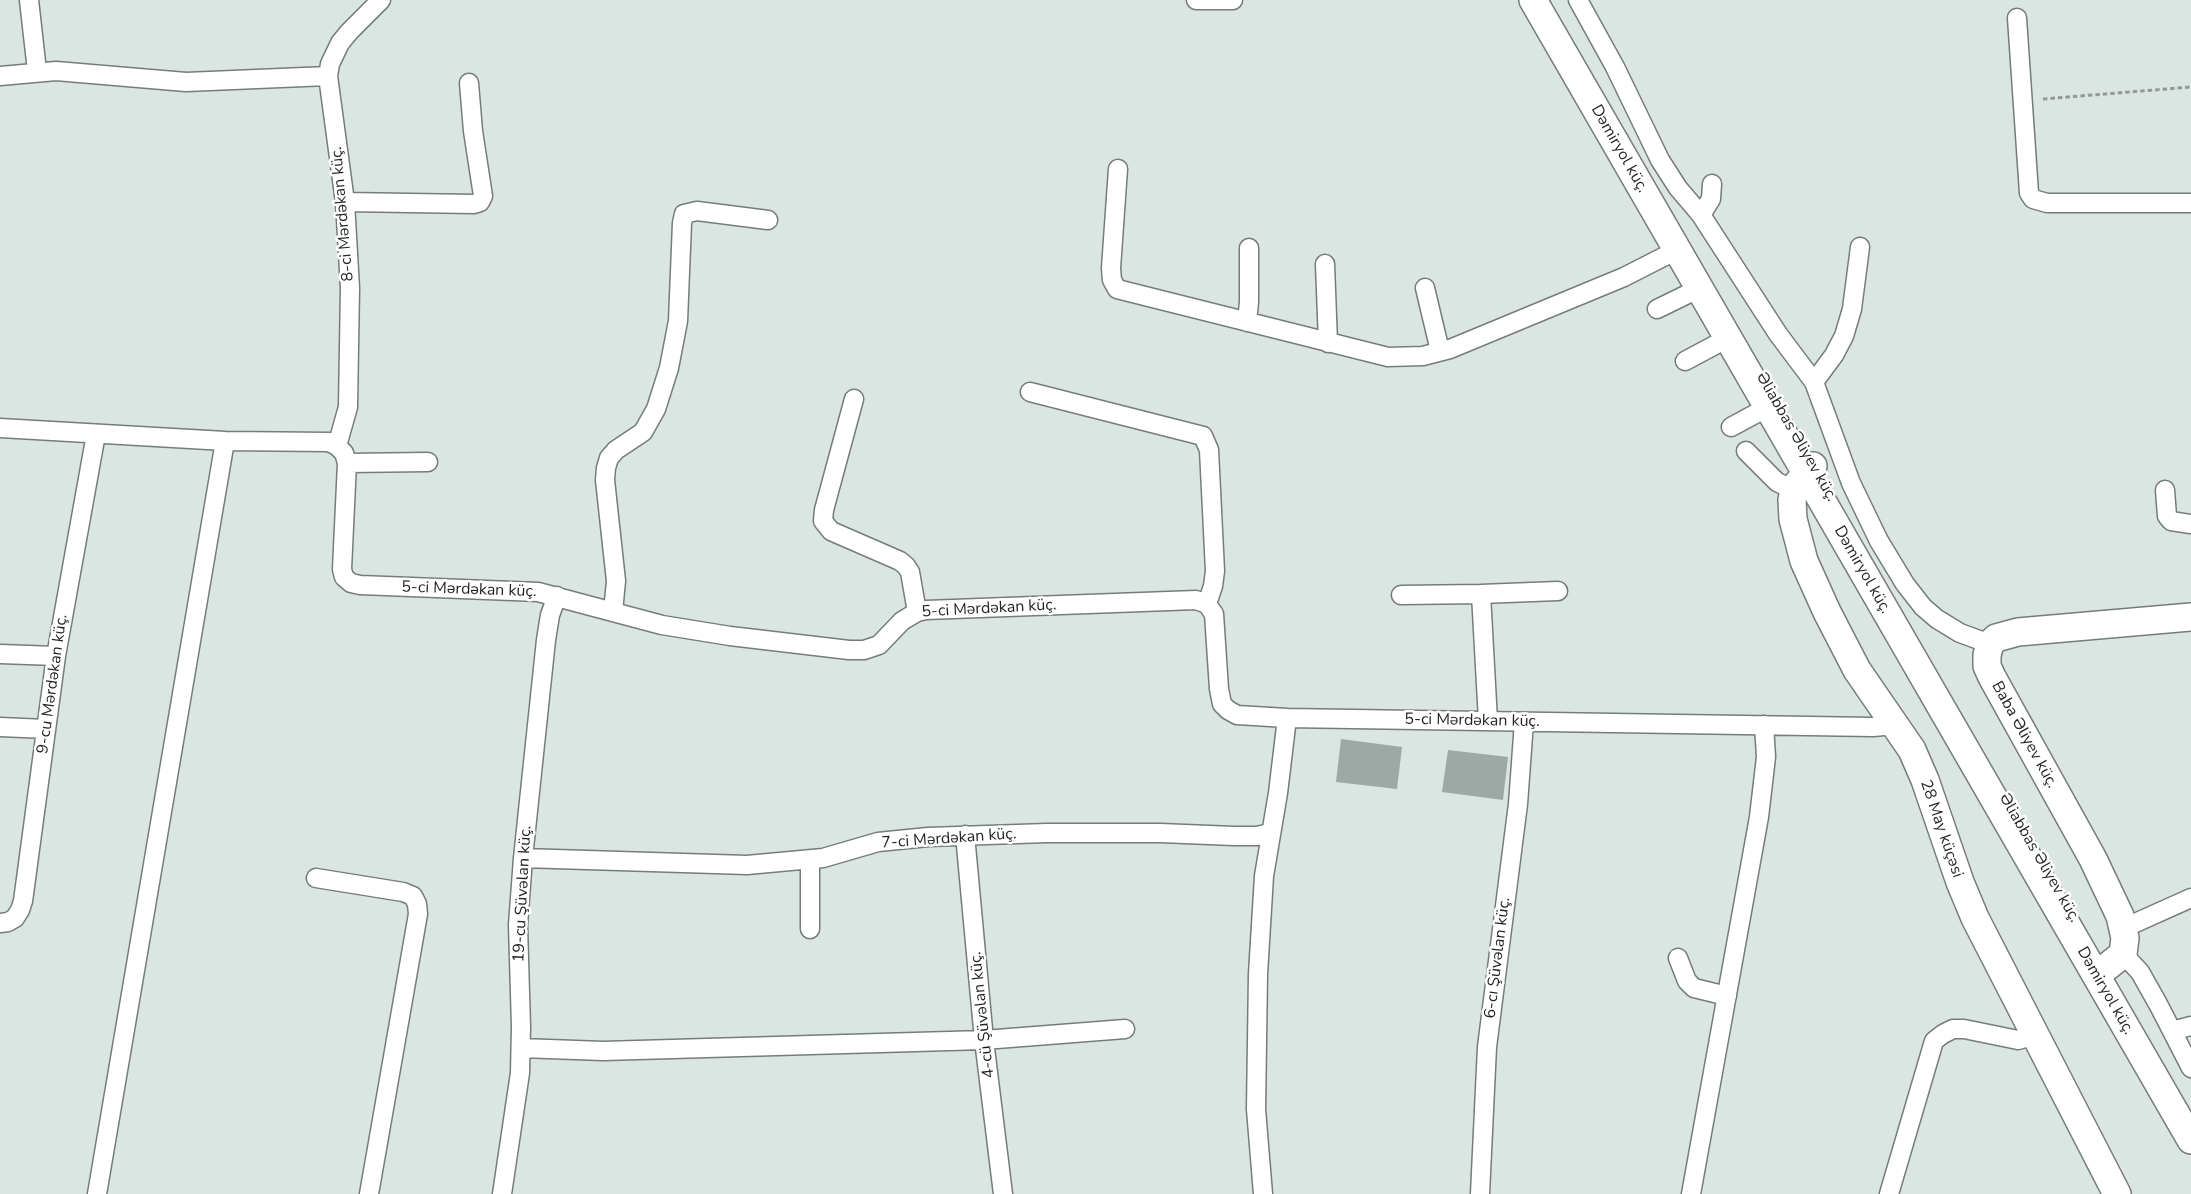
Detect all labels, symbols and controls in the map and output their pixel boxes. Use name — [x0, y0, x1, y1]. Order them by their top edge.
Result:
street label: Dəmiryol küç. — [1586, 102, 1652, 196]
street label: 8-ci Mərdəkan küç. — [328, 146, 358, 282]
street label: Əliabbas Əliyev küç. — [1751, 369, 1841, 505]
street label: Dəmiryol küç. — [1829, 523, 1895, 617]
street label: 5-ci Mərdəkan küç. — [401, 578, 537, 602]
street label: 5-ci Mərdəkan küç. — [921, 596, 1057, 622]
street label: 9-cu Mərdəkan küç. — [34, 613, 72, 755]
street label: Baba Əliyev küç. — [1987, 678, 2061, 792]
street label: 5-ci Mərdəkan küç. — [1404, 710, 1540, 732]
street label: 28 May küçəsi — [1915, 778, 1967, 880]
street label: Əliabbas Əliyev küç. — [1994, 790, 2084, 926]
street label: 19-cu Şüvəlan küç. — [510, 825, 536, 963]
street label: 7-ci Mərdəkan küç. — [881, 825, 1017, 853]
street label: 6-cı Şüvəlan küç. — [1481, 896, 1515, 1020]
street label: Dəmiryol küç. — [2072, 944, 2138, 1038]
street label: 4-cü Şüvəlan küç. — [967, 951, 999, 1079]

